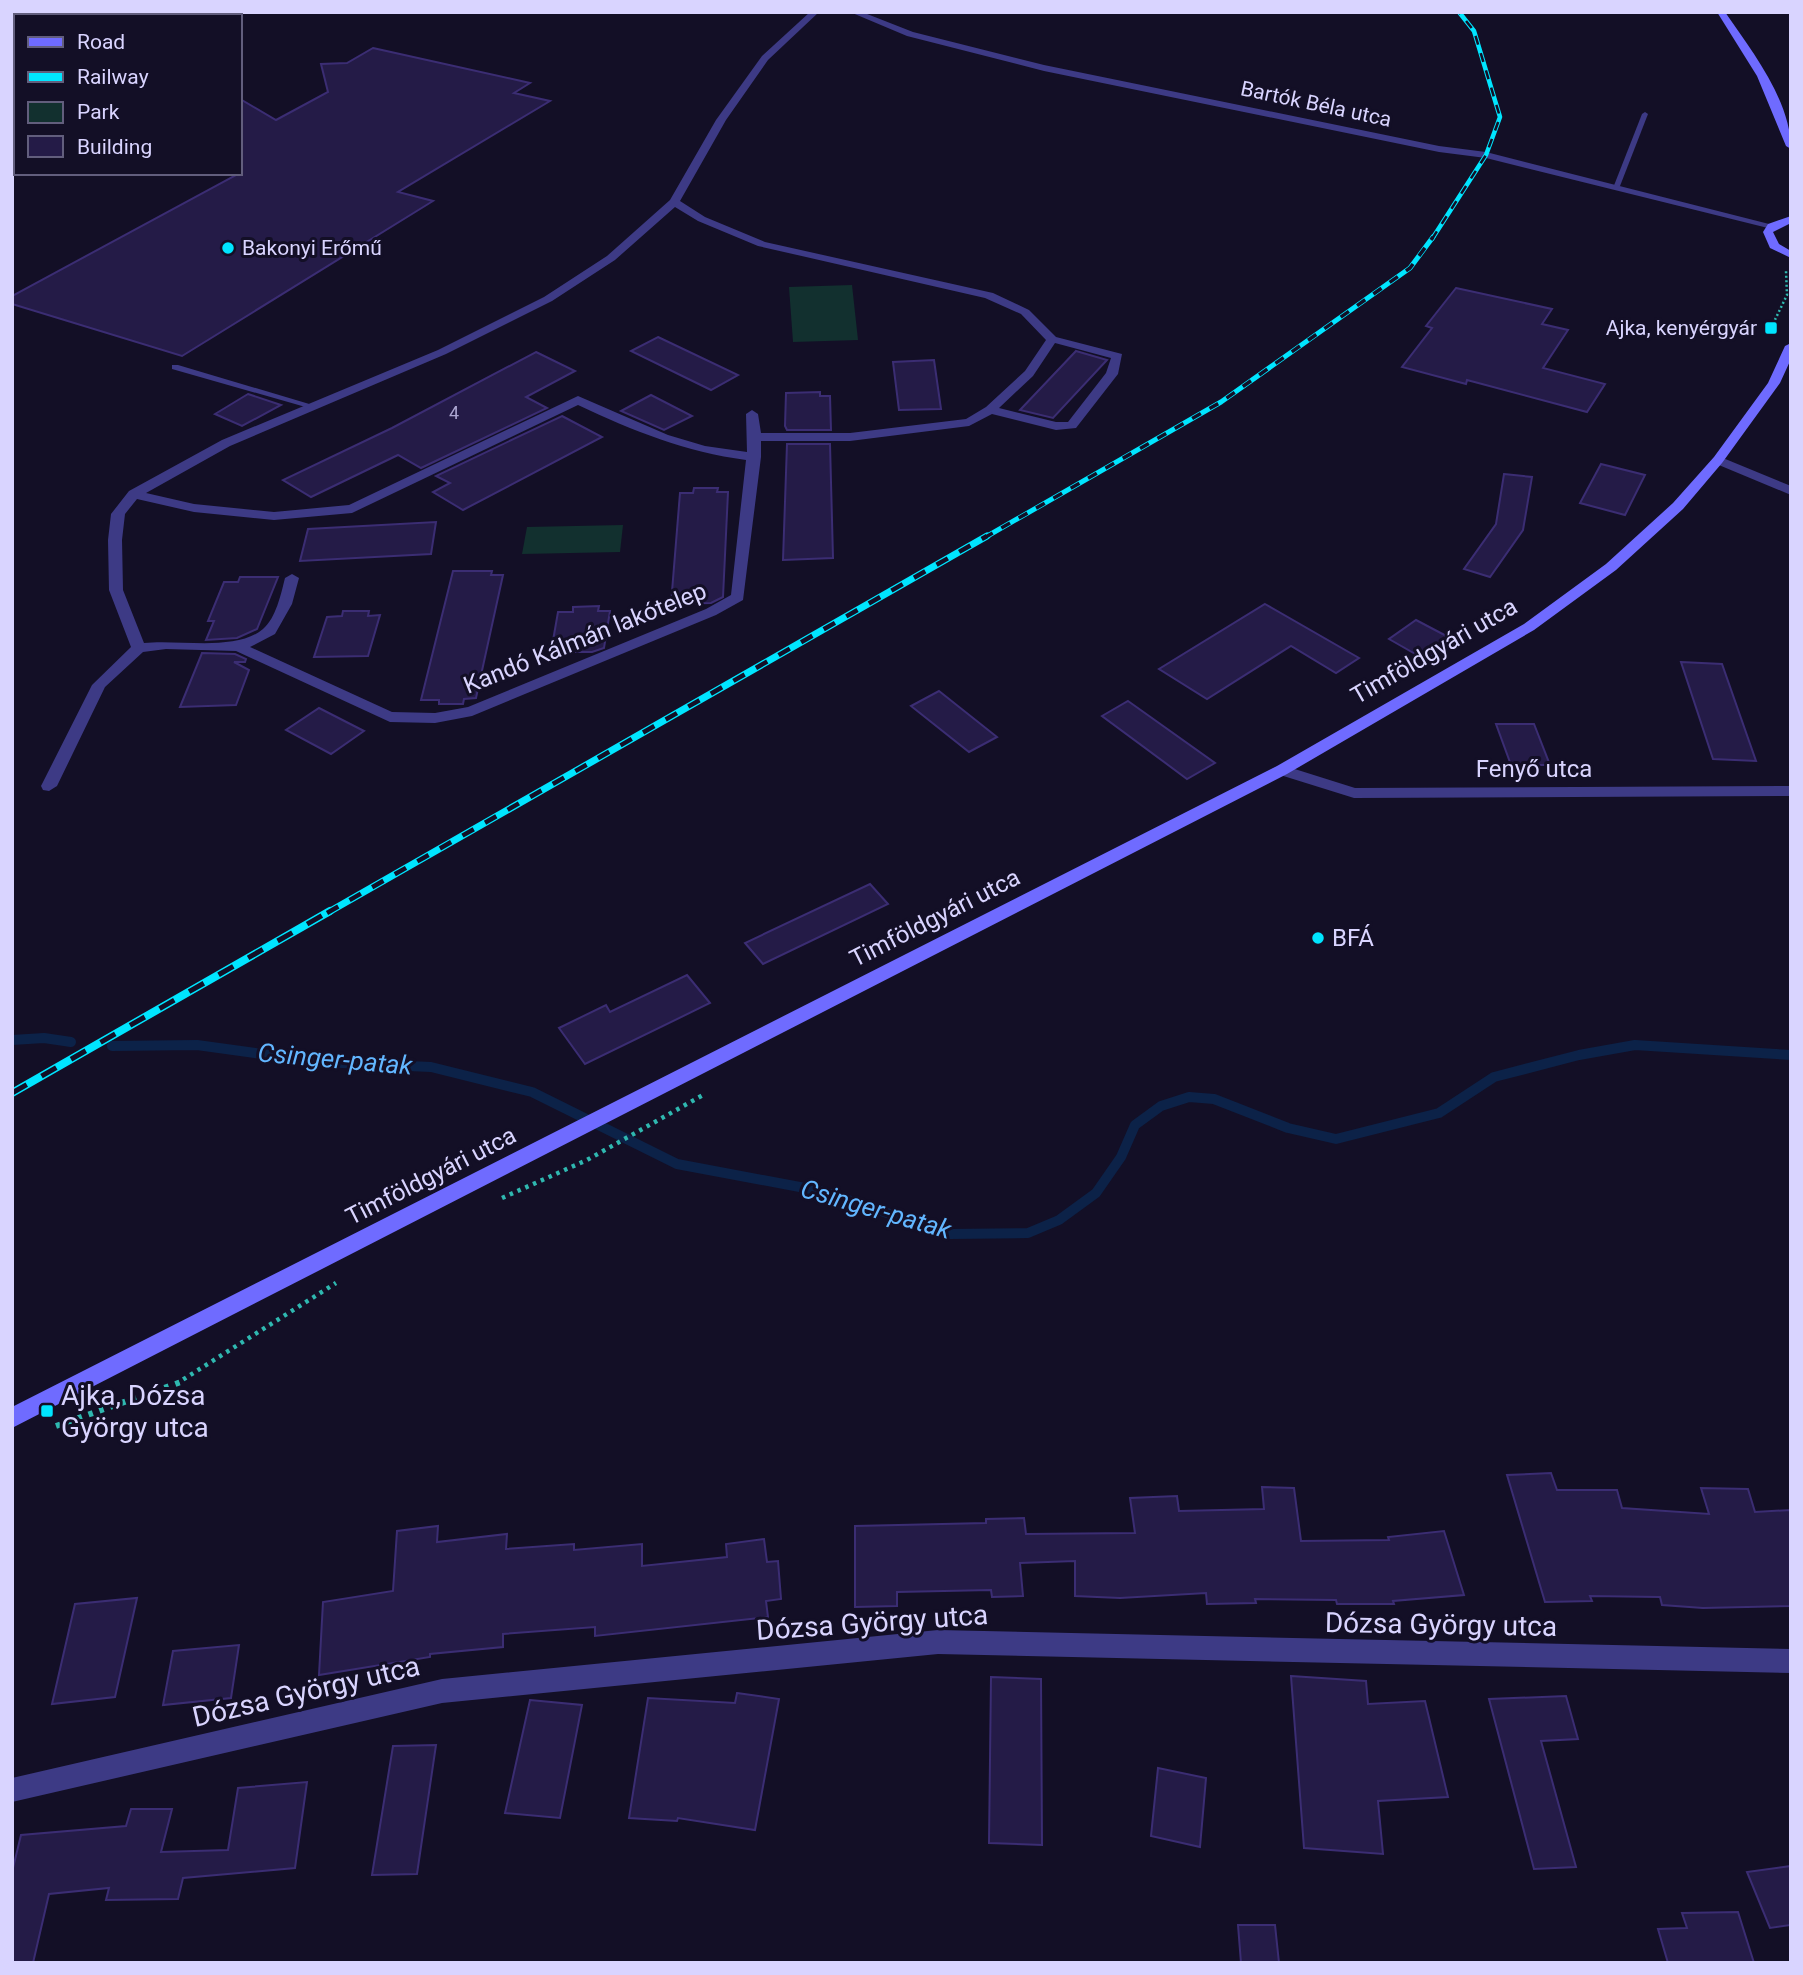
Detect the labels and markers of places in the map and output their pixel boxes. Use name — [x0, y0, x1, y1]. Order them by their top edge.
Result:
place label: Bakonyi Erőmű — [242, 236, 382, 260]
marker: Bakonyi Erőmű — [220, 240, 236, 256]
place label: Ajka, kenyérgyár — [1606, 316, 1757, 340]
marker: Ajka, kenyérgyár — [1763, 320, 1779, 336]
place label: BFÁ — [1332, 924, 1374, 952]
marker: BFÁ — [1310, 930, 1326, 946]
place label: Ajka, Dózsa György utca — [61, 1379, 209, 1444]
marker: Ajka, Dózsa György utca — [39, 1403, 55, 1419]

